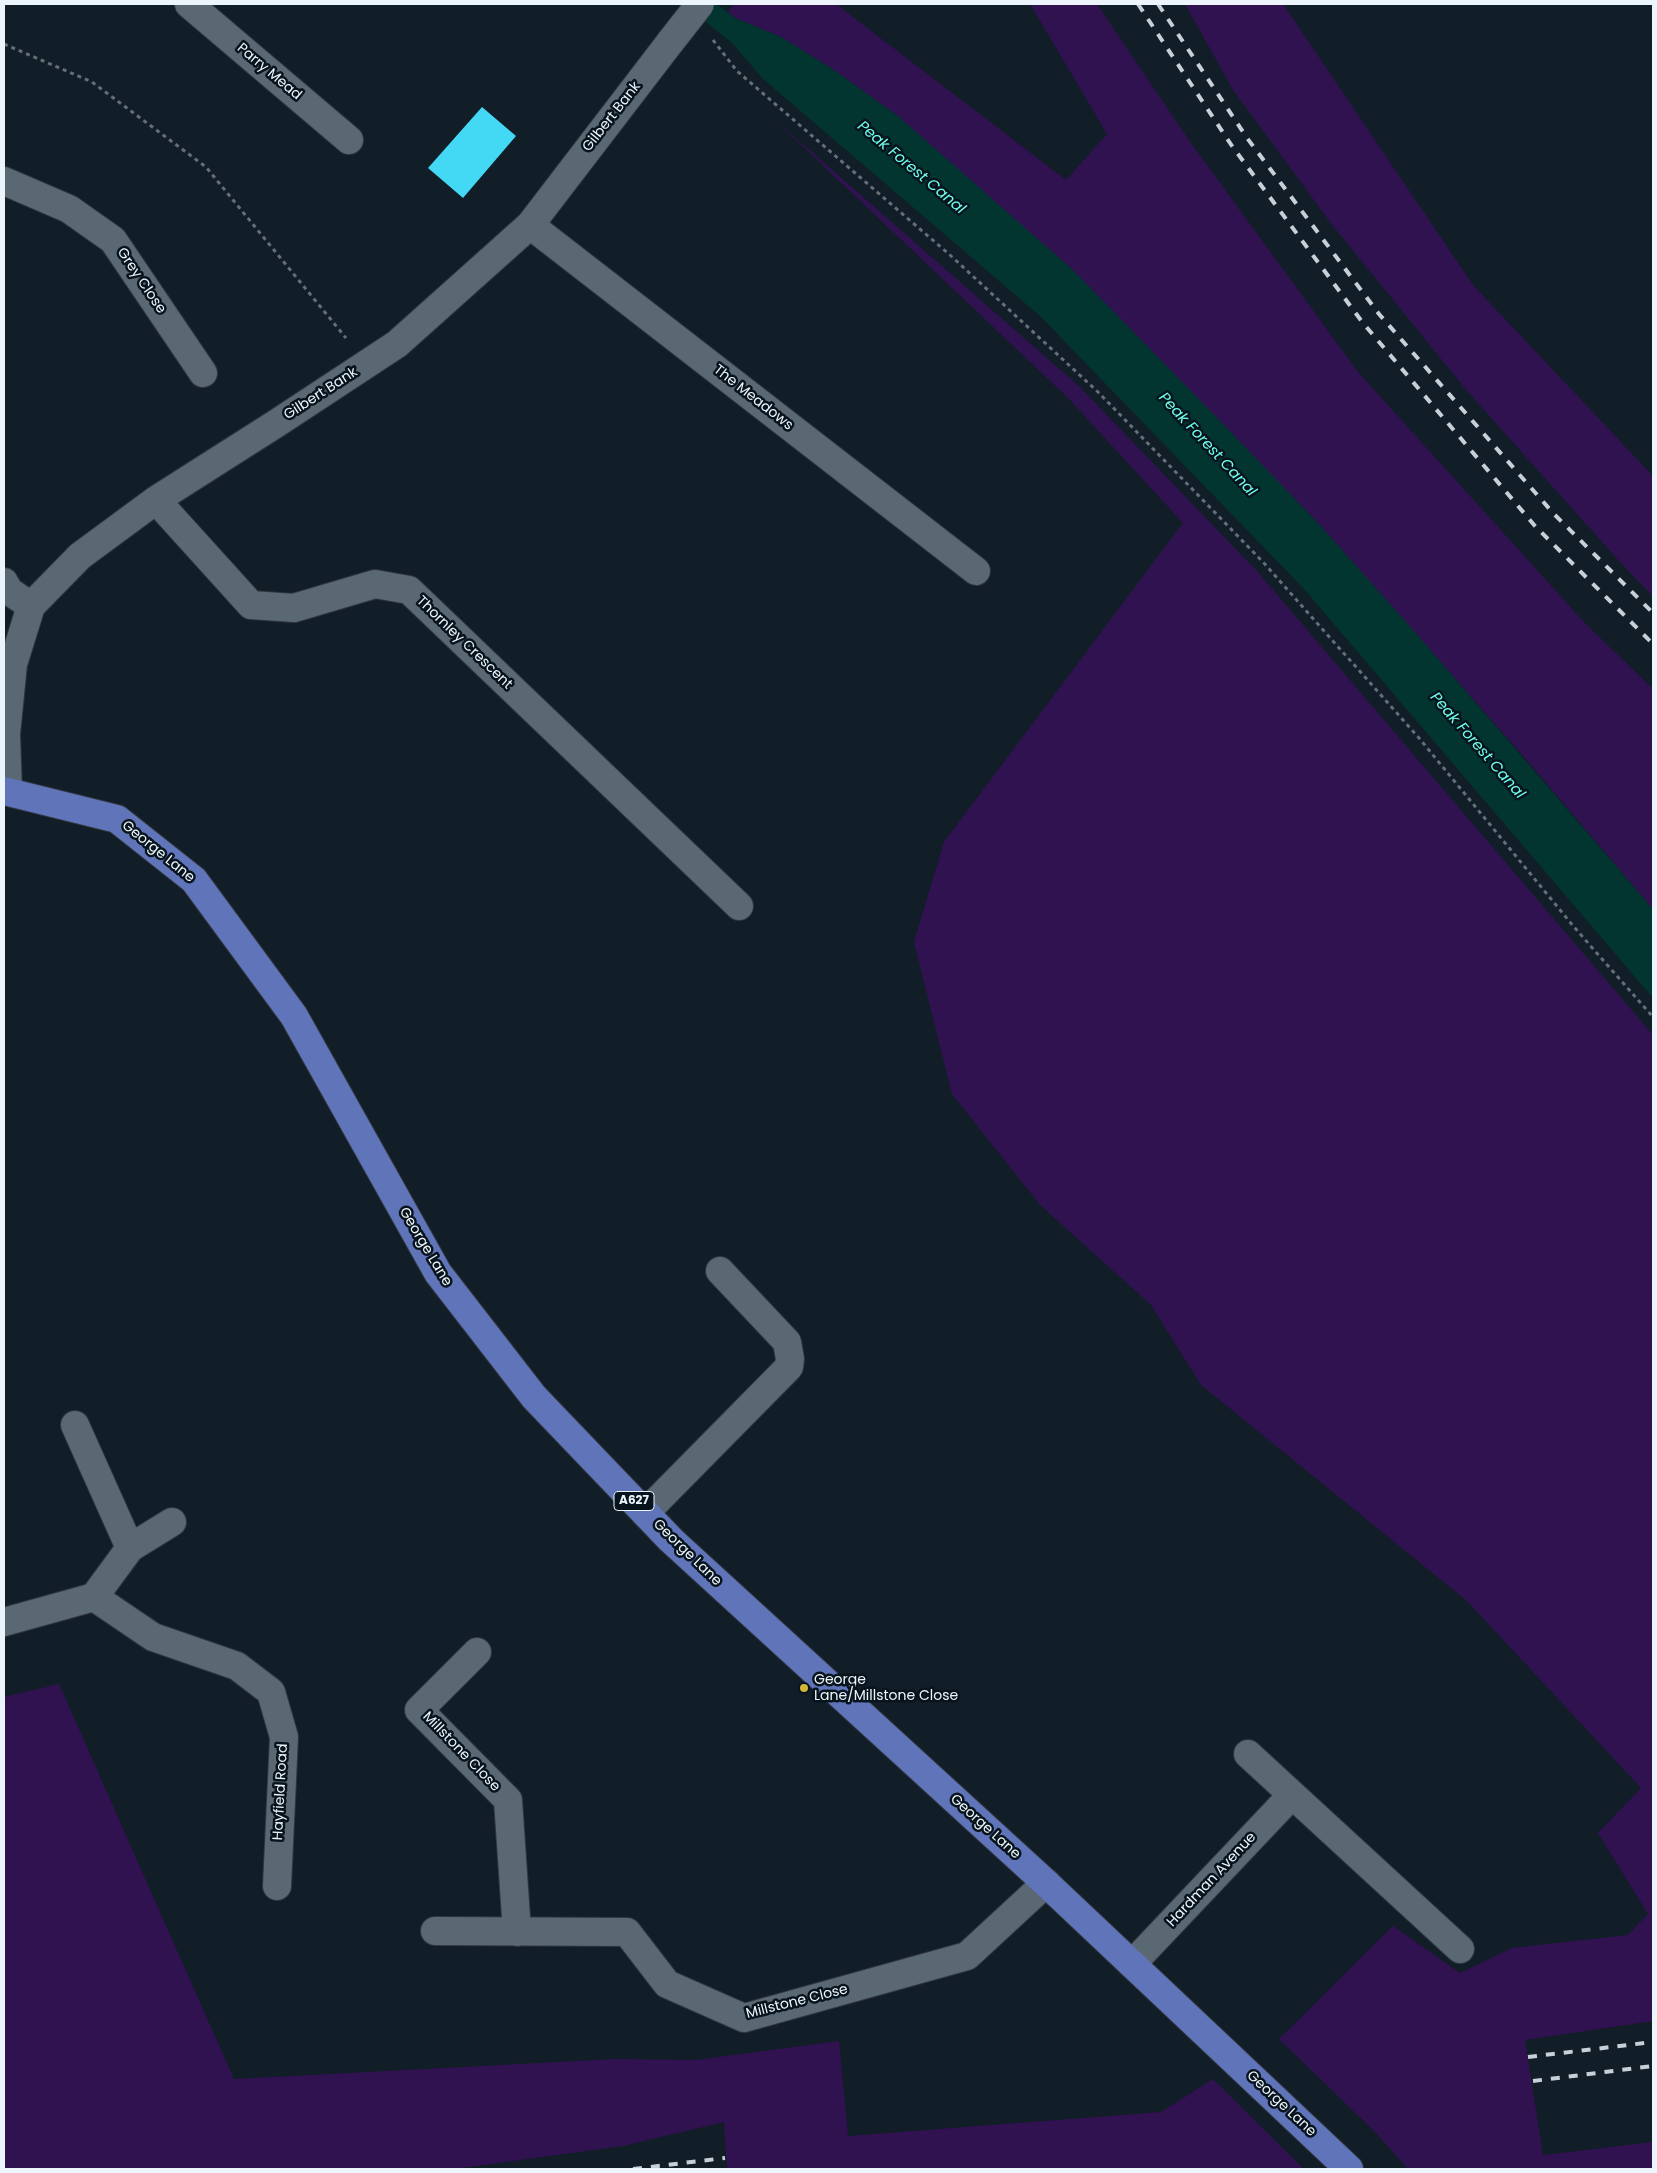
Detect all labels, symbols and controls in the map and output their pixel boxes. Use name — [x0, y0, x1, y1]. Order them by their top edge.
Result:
street label: Parry Mead — [233, 40, 305, 104]
street label: Gilbert Bank — [579, 79, 645, 155]
water label: Peak Forest Canal — [853, 118, 969, 218]
street label: Grey Close — [113, 245, 169, 317]
street label: The Meadows — [710, 362, 796, 434]
street label: Gilbert Bank — [281, 364, 361, 424]
water label: Peak Forest Canal — [1154, 389, 1260, 501]
street label: Thornley Crescent — [413, 593, 515, 693]
water label: Peak Forest Canal — [1426, 689, 1528, 803]
street label: George Lane — [118, 818, 198, 886]
street label: George Lane — [395, 1205, 455, 1289]
road number: A627 — [614, 1492, 654, 1510]
street label: George Lane — [649, 1516, 725, 1590]
place label: George Lane/Millstone Close — [814, 1672, 958, 1704]
marker: George Lane/Millstone Close — [798, 1682, 810, 1694]
street label: Millstone Close — [419, 1709, 503, 1795]
street label: Hayfield Road — [270, 1743, 292, 1841]
street label: George Lane — [946, 1791, 1024, 1863]
street label: Hardman Avenue — [1164, 1829, 1260, 1931]
street label: Millstone Close — [744, 1981, 850, 2023]
street label: George Lane — [1243, 2068, 1319, 2140]

